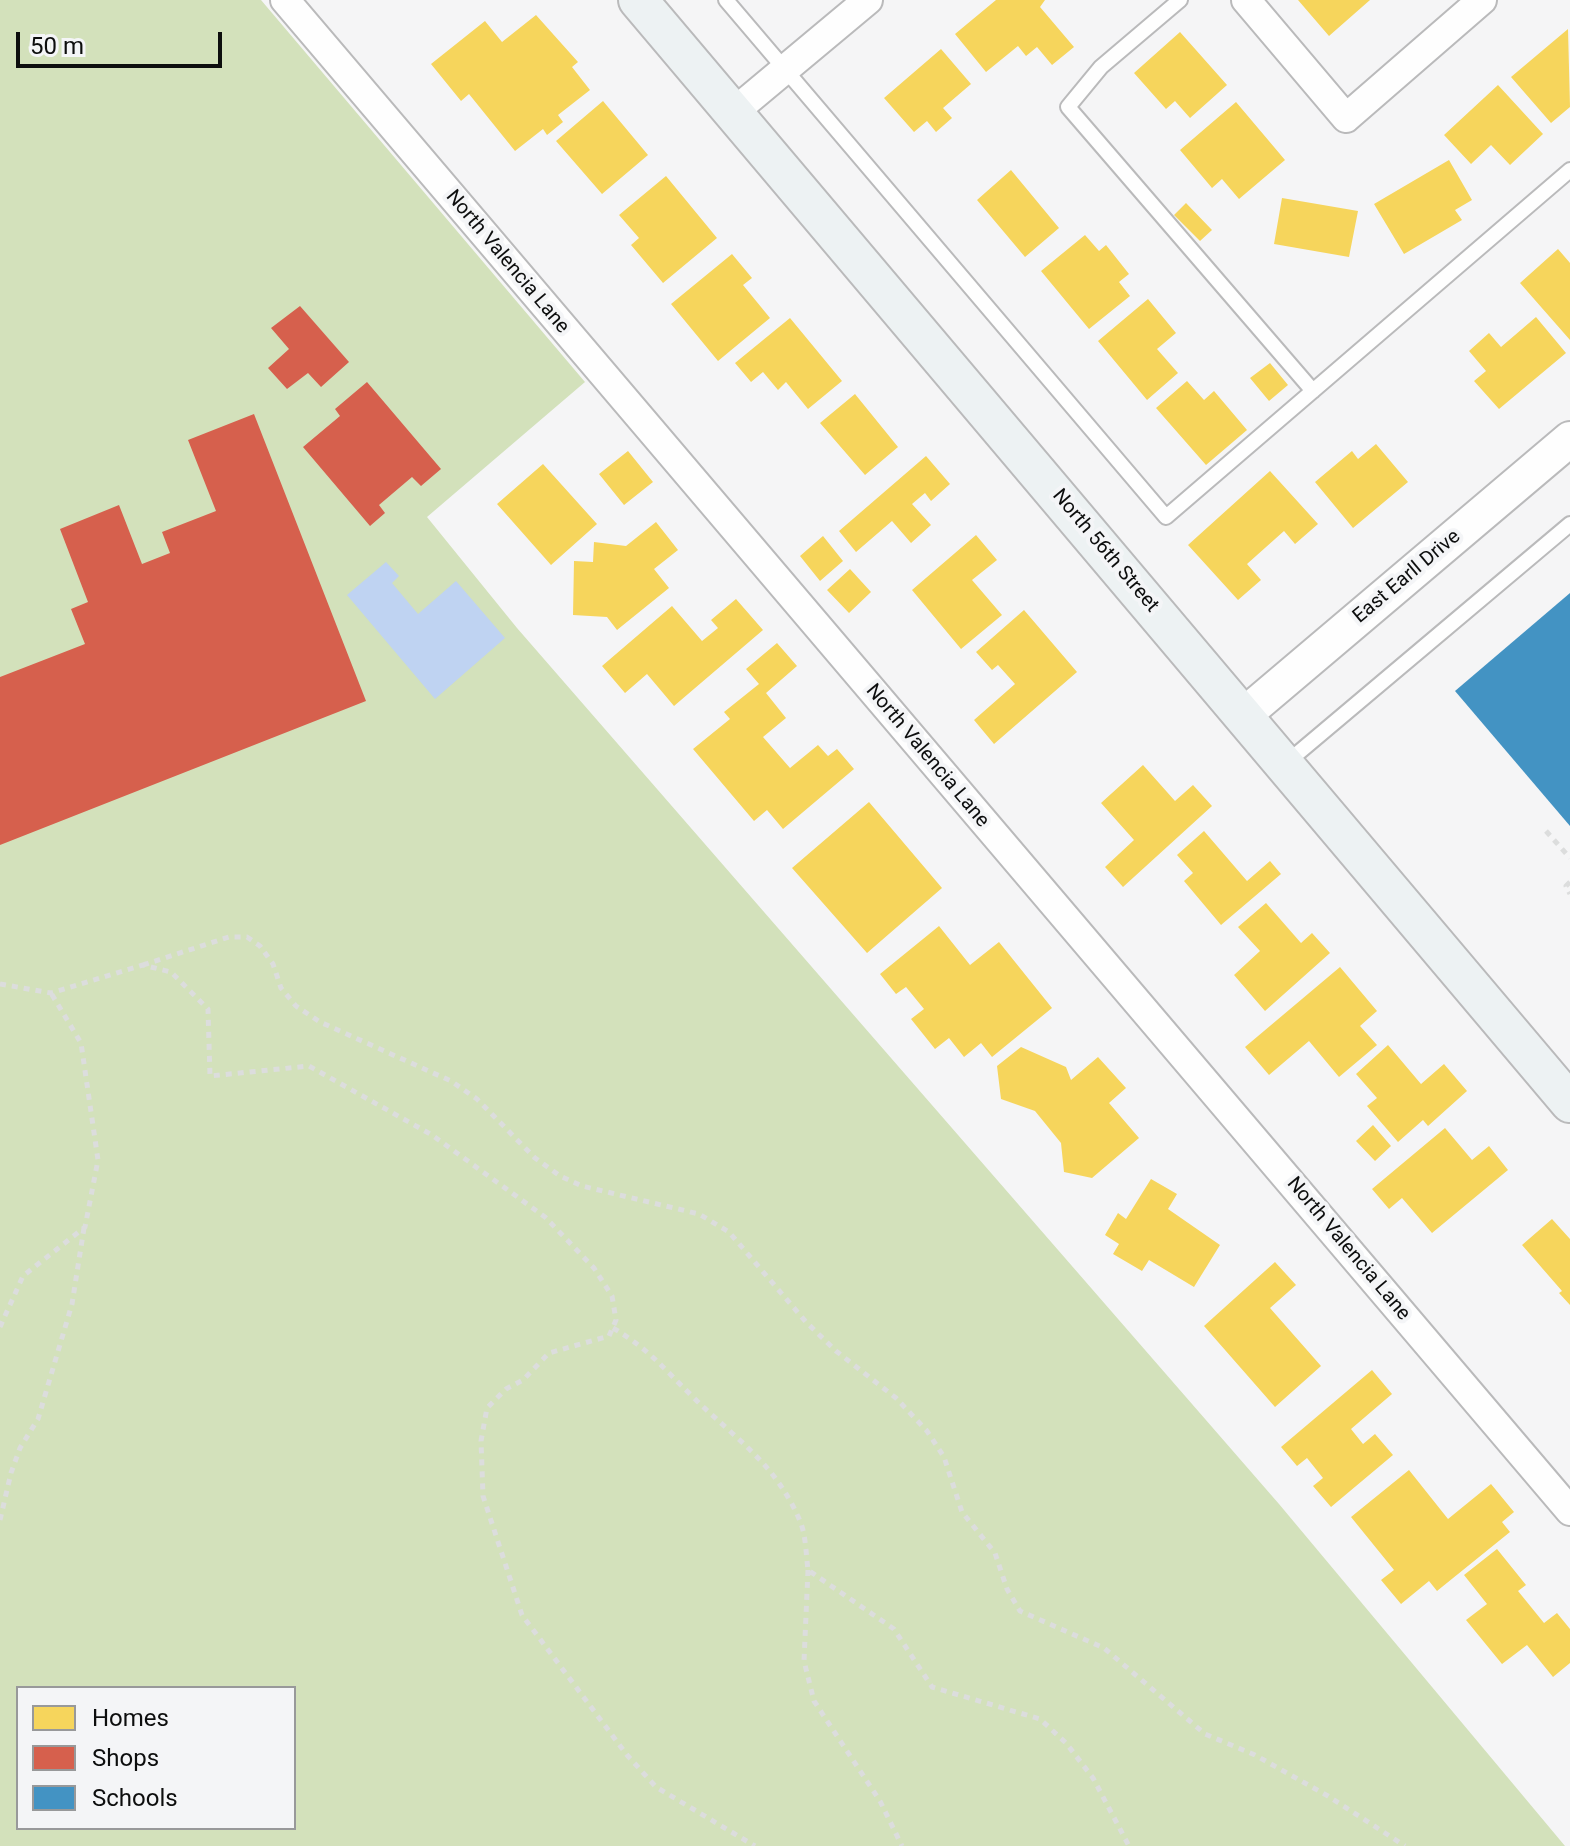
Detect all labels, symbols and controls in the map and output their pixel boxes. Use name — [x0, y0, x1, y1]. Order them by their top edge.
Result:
scale bar — [20, 16, 226, 66]
text: 50 m — [30, 32, 84, 60]
street label: North Valencia Lane — [440, 185, 574, 339]
street label: North 56th Street — [1047, 485, 1163, 617]
street label: East Earll Drive — [1348, 525, 1466, 629]
street label: North Valencia Lane — [860, 679, 994, 833]
street label: North Valencia Lane — [1281, 1172, 1415, 1326]
legend — [16, 1686, 296, 1830]
text: Homes — [92, 1704, 169, 1732]
text: Shops — [92, 1744, 159, 1772]
text: Schools — [92, 1784, 178, 1812]

